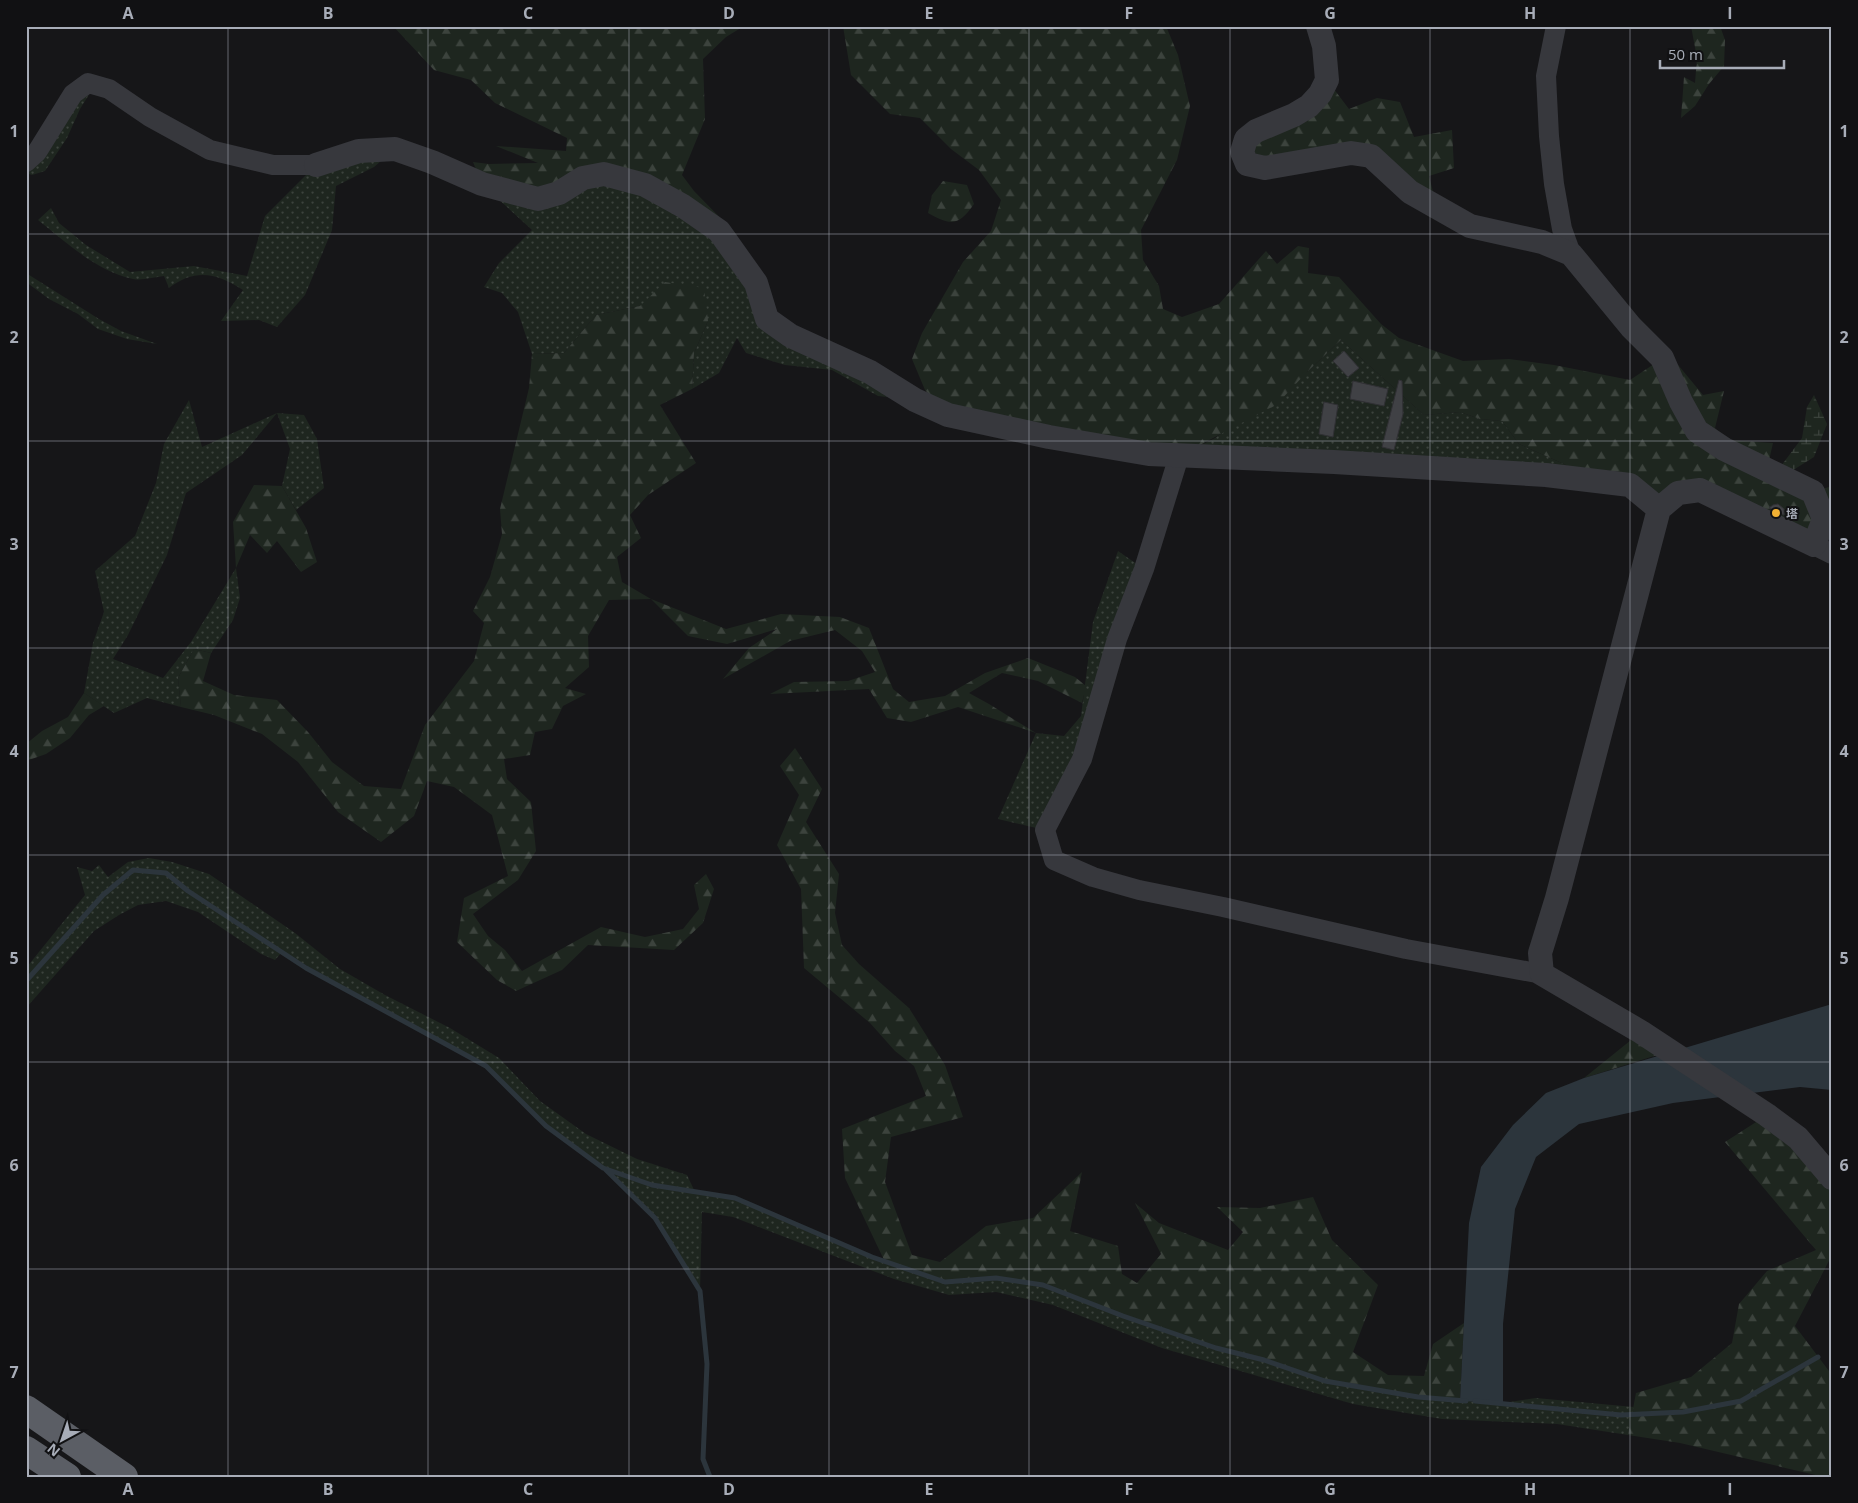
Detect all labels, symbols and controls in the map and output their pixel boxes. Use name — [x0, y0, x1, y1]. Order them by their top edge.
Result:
text: A — [122, 2, 134, 24]
text: B — [323, 2, 333, 24]
text: C — [523, 2, 533, 24]
text: D — [723, 2, 735, 24]
text: E — [925, 2, 934, 24]
text: F — [1125, 2, 1133, 24]
text: G — [1324, 2, 1336, 24]
text: H — [1524, 2, 1536, 24]
text: I — [1727, 2, 1733, 24]
scale bar — [1660, 38, 1784, 70]
text: 50 m — [1668, 44, 1703, 64]
text: 1 — [9, 120, 19, 142]
text: 1 — [1839, 120, 1849, 142]
text: 2 — [9, 326, 19, 348]
text: 2 — [1839, 326, 1849, 348]
place label: 塔 — [1786, 505, 1798, 522]
marker: 塔 — [1770, 507, 1782, 519]
text: 3 — [9, 533, 19, 555]
text: 3 — [1839, 533, 1849, 555]
text: 4 — [9, 740, 19, 762]
text: 4 — [1839, 740, 1849, 762]
text: 5 — [9, 947, 19, 969]
text: 5 — [1839, 947, 1849, 969]
text: 6 — [9, 1154, 19, 1176]
text: 6 — [1839, 1154, 1849, 1176]
text: 7 — [9, 1361, 19, 1383]
text: 7 — [1839, 1361, 1849, 1383]
north arrow — [38, 1416, 88, 1466]
text: N — [43, 1439, 64, 1461]
text: A — [122, 1478, 134, 1500]
text: B — [323, 1478, 333, 1500]
text: C — [523, 1478, 533, 1500]
text: D — [723, 1478, 735, 1500]
text: E — [925, 1478, 934, 1500]
text: F — [1125, 1478, 1133, 1500]
text: G — [1324, 1478, 1336, 1500]
text: H — [1524, 1478, 1536, 1500]
text: I — [1727, 1478, 1733, 1500]

